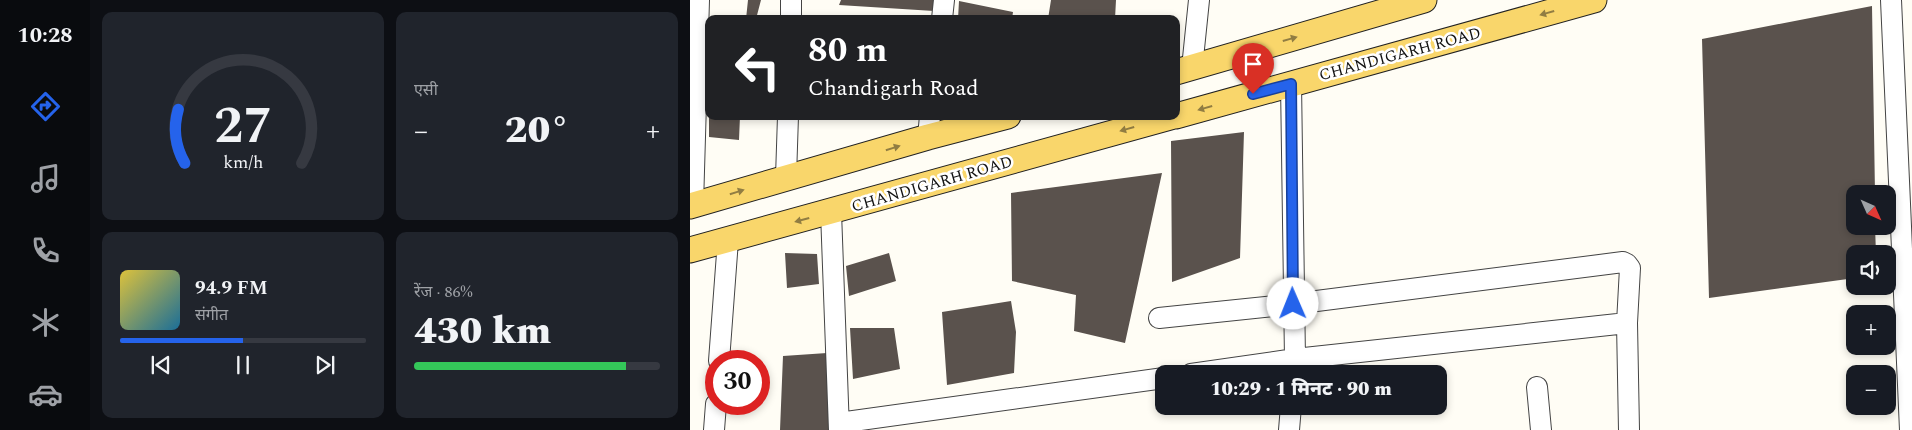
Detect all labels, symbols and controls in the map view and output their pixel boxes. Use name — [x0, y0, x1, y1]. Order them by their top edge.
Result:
one-way arrow — [1539, 9, 1555, 17]
text: 10:28 — [17, 19, 73, 52]
street label: CHANDIGARH ROAD — [1316, 21, 1484, 87]
text: 80 m — [808, 24, 888, 77]
icon: left — [725, 35, 790, 100]
one-way arrow — [1283, 35, 1298, 43]
pin — [1232, 43, 1274, 94]
icon: arrive — [1239, 50, 1267, 78]
text: Chandigarh Road — [808, 72, 979, 105]
text: एसी — [414, 78, 438, 102]
text: 27 — [214, 87, 272, 166]
icon: directions — [28, 89, 63, 124]
text: 20° — [505, 102, 569, 160]
one-way arrow — [1197, 104, 1212, 112]
text: − — [414, 110, 428, 153]
text: + — [646, 110, 660, 153]
one-way arrow — [1120, 126, 1135, 134]
one-way arrow — [886, 144, 901, 152]
text: km/h — [223, 149, 263, 176]
street label: CHANDIGARH ROAD — [849, 149, 1015, 219]
icon: music — [28, 161, 63, 196]
north arrow — [1846, 185, 1896, 235]
map controls — [1846, 185, 1896, 415]
one-way arrow — [729, 188, 744, 196]
one-way arrow — [795, 216, 810, 224]
icon: phone — [28, 233, 63, 268]
button: sound — [1846, 245, 1896, 295]
text: 94.9 FM — [195, 274, 268, 303]
position arrow — [1266, 277, 1318, 329]
text: रेंज · 86% — [414, 280, 472, 304]
text: संगीत — [195, 303, 228, 327]
text: 430 km — [414, 303, 551, 361]
icon: climate — [28, 305, 63, 340]
button: + — [1846, 305, 1896, 355]
speed limit sign: 30 — [705, 350, 770, 415]
icon: previous — [147, 351, 175, 379]
icon: pause — [229, 351, 257, 379]
icon: next — [311, 351, 339, 379]
button: − — [1846, 365, 1896, 415]
text: 10:29 · 1 मिनट · 90 m — [1210, 375, 1392, 404]
icon: car — [28, 377, 63, 412]

